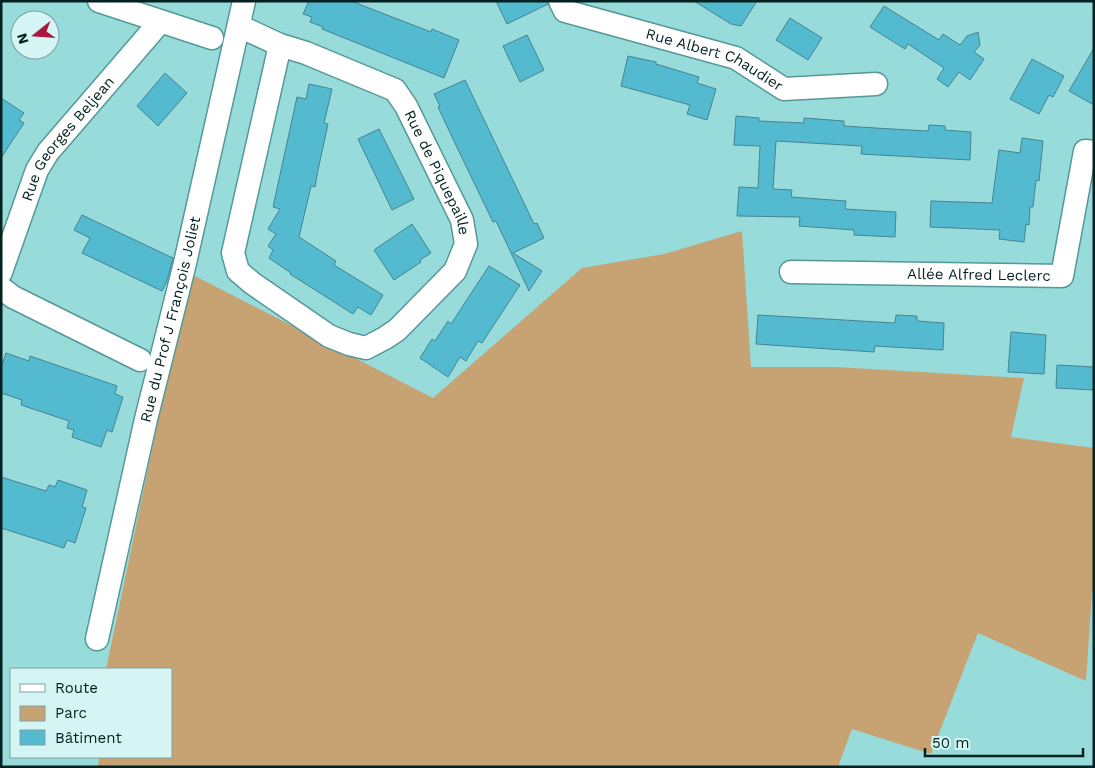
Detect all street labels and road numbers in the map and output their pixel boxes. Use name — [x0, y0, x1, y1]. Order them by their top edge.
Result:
street label: Rue Albert Chaudier — [644, 25, 786, 95]
street label: Rue Georges Beljean — [18, 73, 118, 203]
street label: Rue de Piquepaille — [400, 107, 473, 236]
street label: Rue du Prof J François Joliet — [137, 214, 204, 424]
street label: Allée Alfred Leclerc — [907, 265, 1051, 285]

